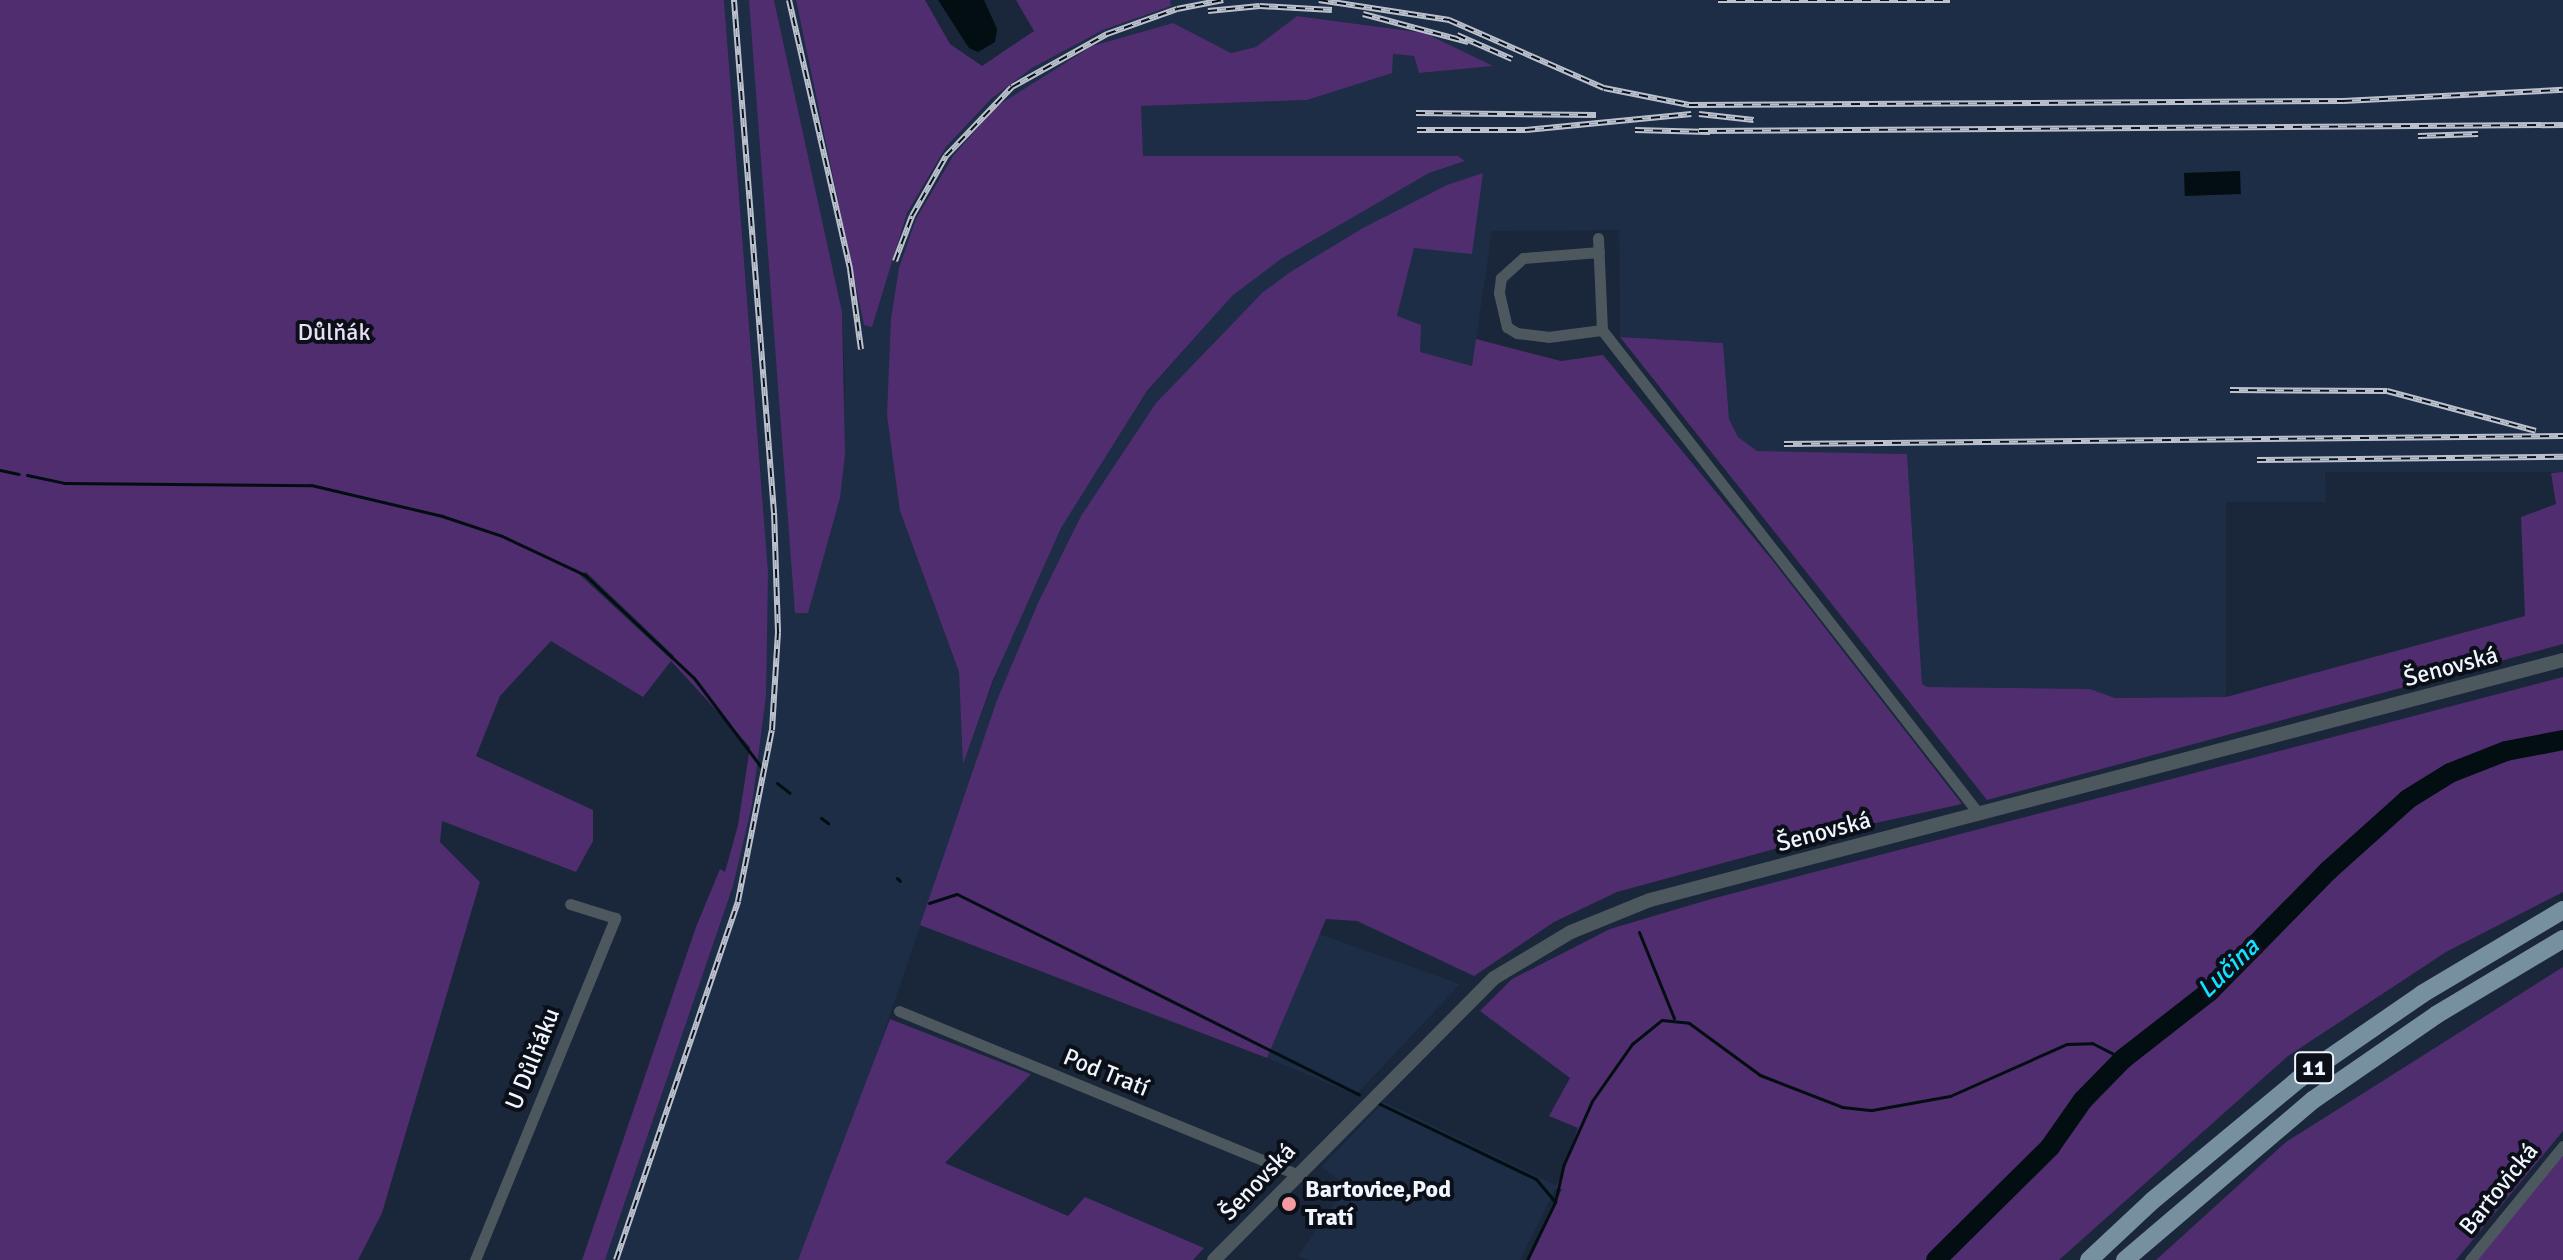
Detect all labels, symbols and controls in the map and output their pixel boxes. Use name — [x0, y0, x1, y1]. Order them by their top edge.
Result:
park label: Důlňák — [297, 319, 371, 347]
street label: Šenovská — [2401, 641, 2501, 693]
street label: Šenovská — [1774, 806, 1874, 858]
water label: Lučina — [2192, 932, 2266, 1006]
street label: U Důlňáku — [500, 1004, 566, 1114]
street label: Pod Tratí — [1059, 1043, 1153, 1103]
road number: 11 — [2294, 1050, 2334, 1086]
street label: Šenovská — [1214, 1137, 1302, 1227]
street label: Bartovická — [2453, 1138, 2545, 1240]
place label: Bartovice,Pod Tratí — [1305, 1176, 1451, 1232]
marker: Bartovice,Pod Tratí — [1280, 1195, 1298, 1213]

